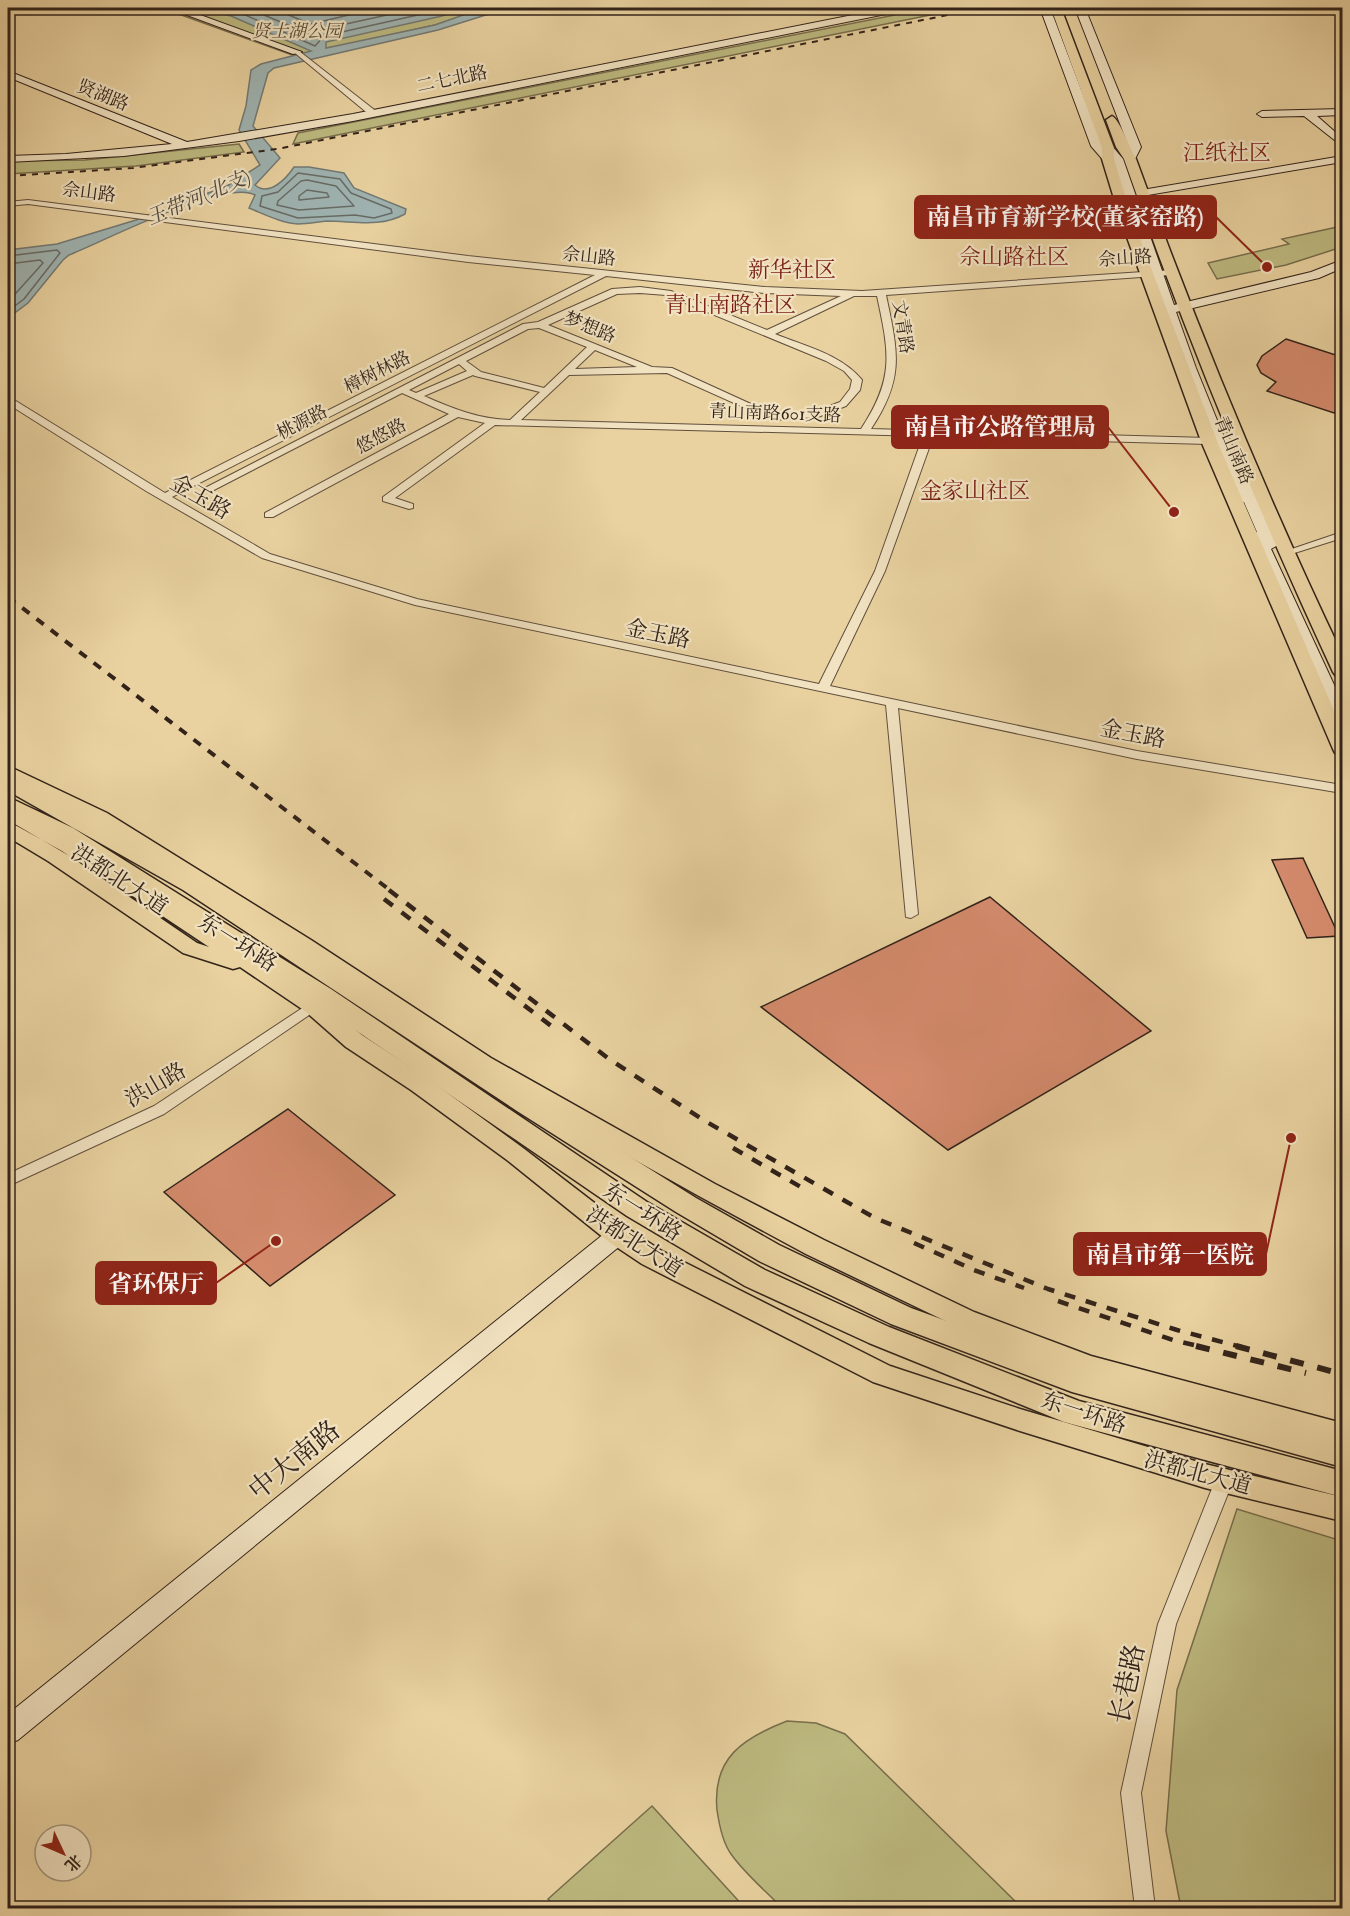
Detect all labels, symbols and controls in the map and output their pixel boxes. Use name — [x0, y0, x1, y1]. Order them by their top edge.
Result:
park label: 贤士湖公园 — [252, 20, 345, 43]
street label: 二七北路 — [414, 61, 490, 98]
street label: 贤湖路 — [73, 75, 132, 116]
district label: 江纸社区 — [1183, 139, 1271, 167]
water label: 玉带河(北支) — [143, 164, 254, 231]
street label: 佘山路 — [61, 178, 117, 207]
callout: 南昌市育新学校(董家窑路) — [915, 196, 1216, 238]
text: 南昌市育新学校(董家窑路) — [926, 202, 1204, 233]
street label: 佘山路 — [561, 242, 617, 271]
district label: 佘山路社区 — [959, 243, 1069, 271]
street label: 佘山路 — [1097, 245, 1153, 272]
district label: 新华社区 — [748, 256, 836, 284]
district label: 青山南路社区 — [664, 291, 796, 319]
street label: 文青路 — [887, 299, 918, 356]
street label: 梦想路 — [560, 307, 619, 348]
street label: 樟树林路 — [340, 346, 415, 399]
street label: 桃源路 — [273, 400, 332, 445]
street label: 青山南路601支路 — [708, 400, 842, 427]
callout: 南昌市公路管理局 — [892, 406, 1108, 448]
text: 南昌市公路管理局 — [904, 412, 1096, 443]
street label: 青山南路 — [1209, 413, 1258, 488]
street label: 悠悠路 — [352, 414, 410, 459]
street label: 金玉路 — [165, 468, 236, 525]
district label: 金家山社区 — [920, 477, 1030, 505]
street label: 金玉路 — [623, 613, 693, 655]
street label: 金玉路 — [1098, 714, 1168, 754]
street label: 洪都北大道 — [66, 838, 173, 922]
street label: 东一环路 — [193, 908, 282, 978]
street label: 洪山路 — [120, 1056, 191, 1113]
street label: 东一环路 — [598, 1177, 687, 1247]
street label: 洪都北大道 — [581, 1200, 688, 1284]
callout: 南昌市第一医院 — [1074, 1233, 1266, 1275]
text: 南昌市第一医院 — [1086, 1240, 1254, 1271]
callout: 省环保厅 — [96, 1262, 216, 1304]
text: 省环保厅 — [108, 1269, 204, 1300]
street label: 东一环路 — [1038, 1386, 1130, 1440]
street label: 中大南路 — [242, 1414, 347, 1507]
street label: 洪都北大道 — [1141, 1445, 1254, 1501]
street label: 长巷路 — [1103, 1641, 1152, 1727]
north arrow — [33, 1823, 93, 1883]
text: 北 — [60, 1850, 86, 1875]

